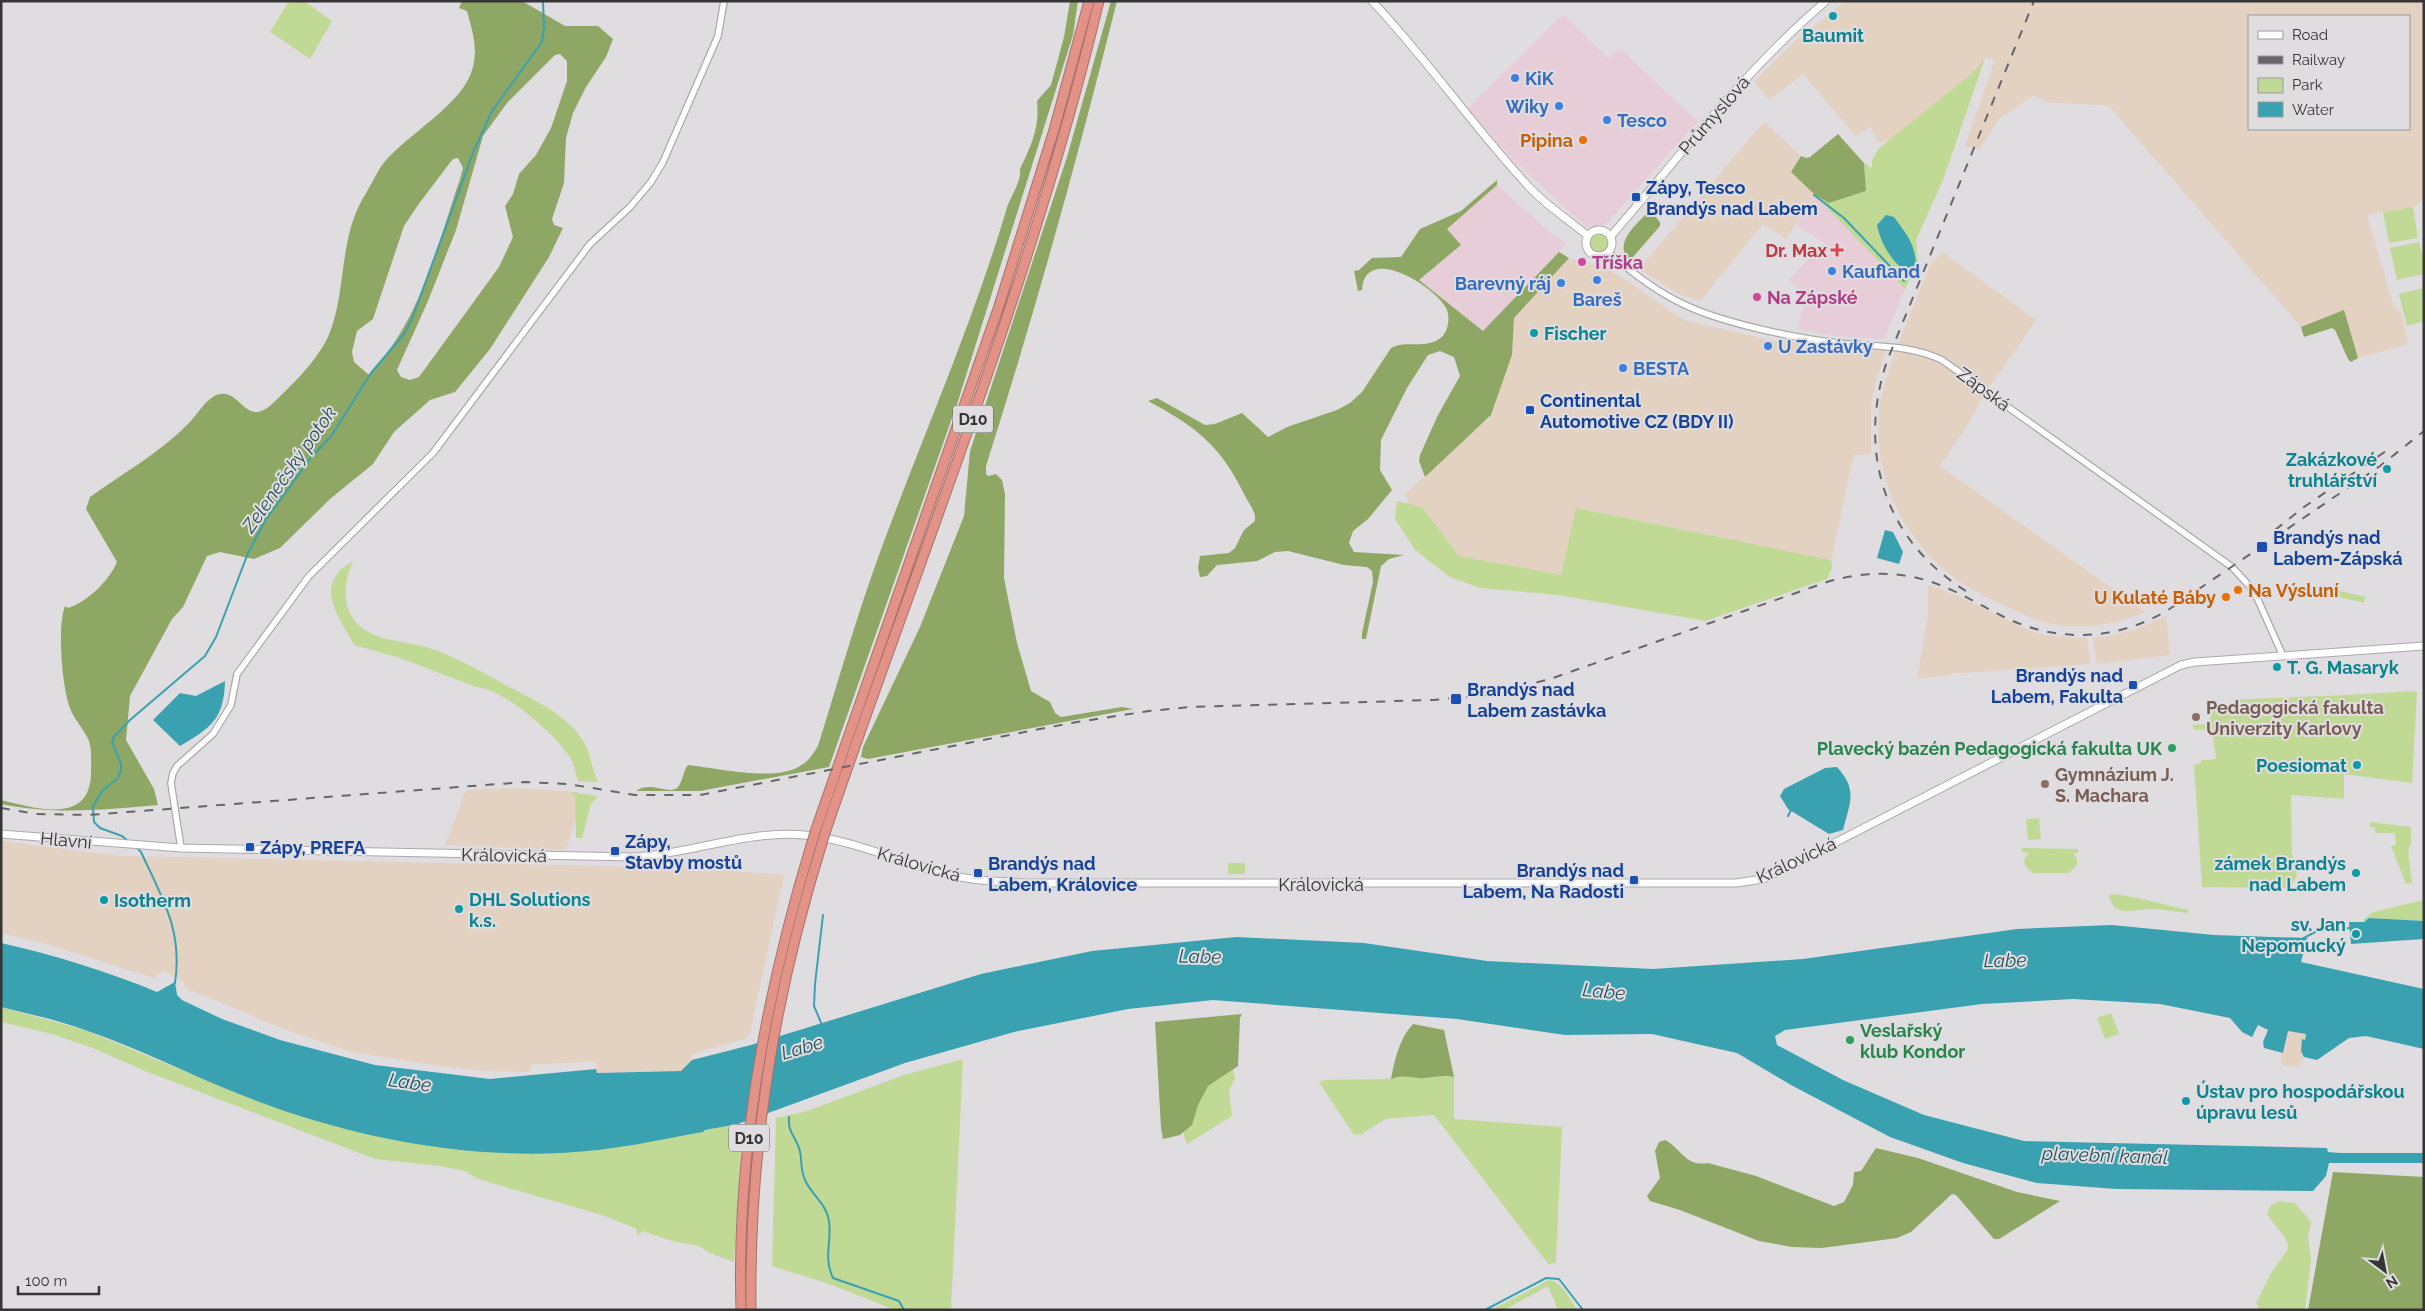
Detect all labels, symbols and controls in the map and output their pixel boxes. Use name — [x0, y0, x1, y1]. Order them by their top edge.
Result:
marker: Baumit — [1827, 10, 1839, 22]
legend — [2248, 15, 2410, 130]
place label: Baumit — [1802, 25, 1864, 46]
text: Road — [2292, 26, 2328, 44]
text: Railway — [2292, 51, 2345, 69]
place label: KiK — [1525, 68, 1555, 89]
street label: Průmyslová — [1674, 71, 1754, 159]
marker: KiK — [1509, 72, 1521, 84]
text: Park — [2292, 76, 2323, 94]
place label: Wiky — [1506, 96, 1549, 117]
marker: Wiky — [1553, 100, 1565, 112]
text: Water — [2292, 101, 2335, 119]
place label: Tesco — [1617, 110, 1667, 131]
marker: Tesco — [1601, 114, 1613, 126]
place label: Pipina — [1520, 130, 1573, 151]
marker: Pipina — [1577, 134, 1589, 146]
place label: Zápy, Tesco Brandýs nad Labem — [1646, 177, 1818, 219]
marker: Zápy, Tesco Brandýs nad Labem — [1630, 191, 1642, 203]
place label: Dr. Max — [1765, 240, 1827, 261]
marker: Dr. Max — [1831, 244, 1843, 256]
place label: Tříška — [1592, 252, 1643, 273]
marker: Tříška — [1576, 256, 1588, 268]
place label: Kaufland — [1842, 261, 1920, 282]
marker: Kaufland — [1826, 265, 1838, 277]
place label: Barevný ráj — [1455, 273, 1551, 294]
marker: Bareš — [1591, 274, 1603, 286]
marker: Barevný ráj — [1555, 277, 1567, 289]
place label: Na Zápské — [1767, 287, 1858, 308]
place label: Bareš — [1572, 289, 1622, 310]
marker: Na Zápské — [1751, 291, 1763, 303]
place label: Fischer — [1544, 323, 1607, 344]
marker: Fischer — [1528, 327, 1540, 339]
place label: U Zastávky — [1778, 336, 1873, 357]
marker: U Zastávky — [1762, 340, 1774, 352]
place label: BESTA — [1633, 358, 1690, 379]
marker: BESTA — [1617, 362, 1629, 374]
street label: Zápská — [1953, 363, 2015, 415]
place label: Continental Automotive CZ (BDY II) — [1540, 390, 1734, 432]
water label: Zelenečský potok — [237, 402, 341, 537]
marker: Continental Automotive CZ (BDY II) — [1524, 404, 1536, 416]
road number: D10 — [953, 406, 993, 432]
place label: Zakázkové truhlářství — [2286, 449, 2377, 491]
marker: Zakázkové truhlářství — [2381, 463, 2393, 475]
place label: Brandýs nad Labem-Zápská — [2273, 527, 2403, 569]
marker: Brandýs nad Labem-Zápská — [2255, 540, 2269, 554]
place label: Na Výsluní — [2248, 580, 2339, 601]
marker: Na Výsluní — [2232, 584, 2244, 596]
place label: U Kulaté Báby — [2094, 587, 2216, 608]
marker: U Kulaté Báby — [2220, 591, 2232, 603]
place label: T. G. Masaryk — [2287, 657, 2400, 678]
marker: T. G. Masaryk — [2271, 661, 2283, 673]
place label: Brandýs nad Labem, Fakulta — [1991, 665, 2123, 707]
place label: Brandýs nad Labem zastávka — [1467, 679, 1606, 721]
marker: Brandýs nad Labem, Fakulta — [2127, 679, 2139, 691]
marker: Brandýs nad Labem zastávka — [1449, 692, 1463, 706]
place label: Pedagogická fakulta Univerzity Karlovy — [2206, 697, 2384, 739]
marker: Pedagogická fakulta Univerzity Karlovy — [2190, 711, 2202, 723]
place label: Plavecký bazén Pedagogická fakulta UK — [1817, 738, 2163, 759]
marker: Plavecký bazén Pedagogická fakulta UK — [2166, 742, 2178, 754]
place label: Poesiomat — [2256, 755, 2347, 776]
marker: Poesiomat — [2351, 759, 2363, 771]
place label: Gymnázium J. S. Machara — [2055, 764, 2174, 806]
marker: Gymnázium J. S. Machara — [2039, 778, 2051, 790]
street label: Hlavní — [39, 827, 93, 853]
place label: Zápy, Stavby mostů — [625, 831, 742, 873]
street label: Královická — [1753, 832, 1839, 888]
place label: Zápy, PREFA — [260, 837, 366, 858]
marker: Zápy, PREFA — [244, 841, 256, 853]
street label: Královická — [875, 842, 963, 886]
street label: Královická — [461, 844, 547, 866]
marker: Zápy, Stavby mostů — [609, 845, 621, 857]
place label: Brandýs nad Labem, Královice — [988, 853, 1137, 895]
place label: zámek Brandýs nad Labem — [2214, 853, 2346, 895]
place label: Brandýs nad Labem, Na Radosti — [1462, 860, 1624, 902]
marker: Brandýs nad Labem, Královice — [972, 867, 984, 879]
marker: zámek Brandýs nad Labem — [2350, 867, 2362, 879]
street label: Královická — [1278, 874, 1364, 895]
marker: Brandýs nad Labem, Na Radosti — [1628, 874, 1640, 886]
place label: DHL Solutions k.s. — [469, 889, 591, 931]
place label: Isotherm — [114, 890, 191, 911]
marker: Isotherm — [98, 894, 110, 906]
marker: DHL Solutions k.s. — [453, 903, 465, 915]
place label: sv. Jan Nepomucký — [2241, 914, 2346, 956]
marker: sv. Jan Nepomucký — [2350, 928, 2362, 940]
water label: Labe — [1178, 945, 1222, 967]
water label: Labe — [1983, 949, 2027, 971]
water label: Labe — [1582, 978, 1626, 1004]
place label: Veslařský klub Kondor — [1860, 1020, 1965, 1062]
water label: Labe — [778, 1030, 826, 1064]
marker: Veslařský klub Kondor — [1844, 1034, 1856, 1046]
water label: Labe — [387, 1068, 433, 1096]
place label: Ústav pro hospodářskou úpravu lesů — [2196, 1080, 2405, 1123]
marker: Ústav pro hospodářskou úpravu lesů — [2180, 1095, 2192, 1107]
road number: D10 — [729, 1124, 769, 1152]
water label: plavební kanál — [2041, 1142, 2168, 1168]
north arrow — [2360, 1246, 2410, 1296]
scale bar — [18, 1264, 99, 1296]
text: 100 m — [25, 1272, 67, 1290]
text: N — [2383, 1272, 2401, 1292]

